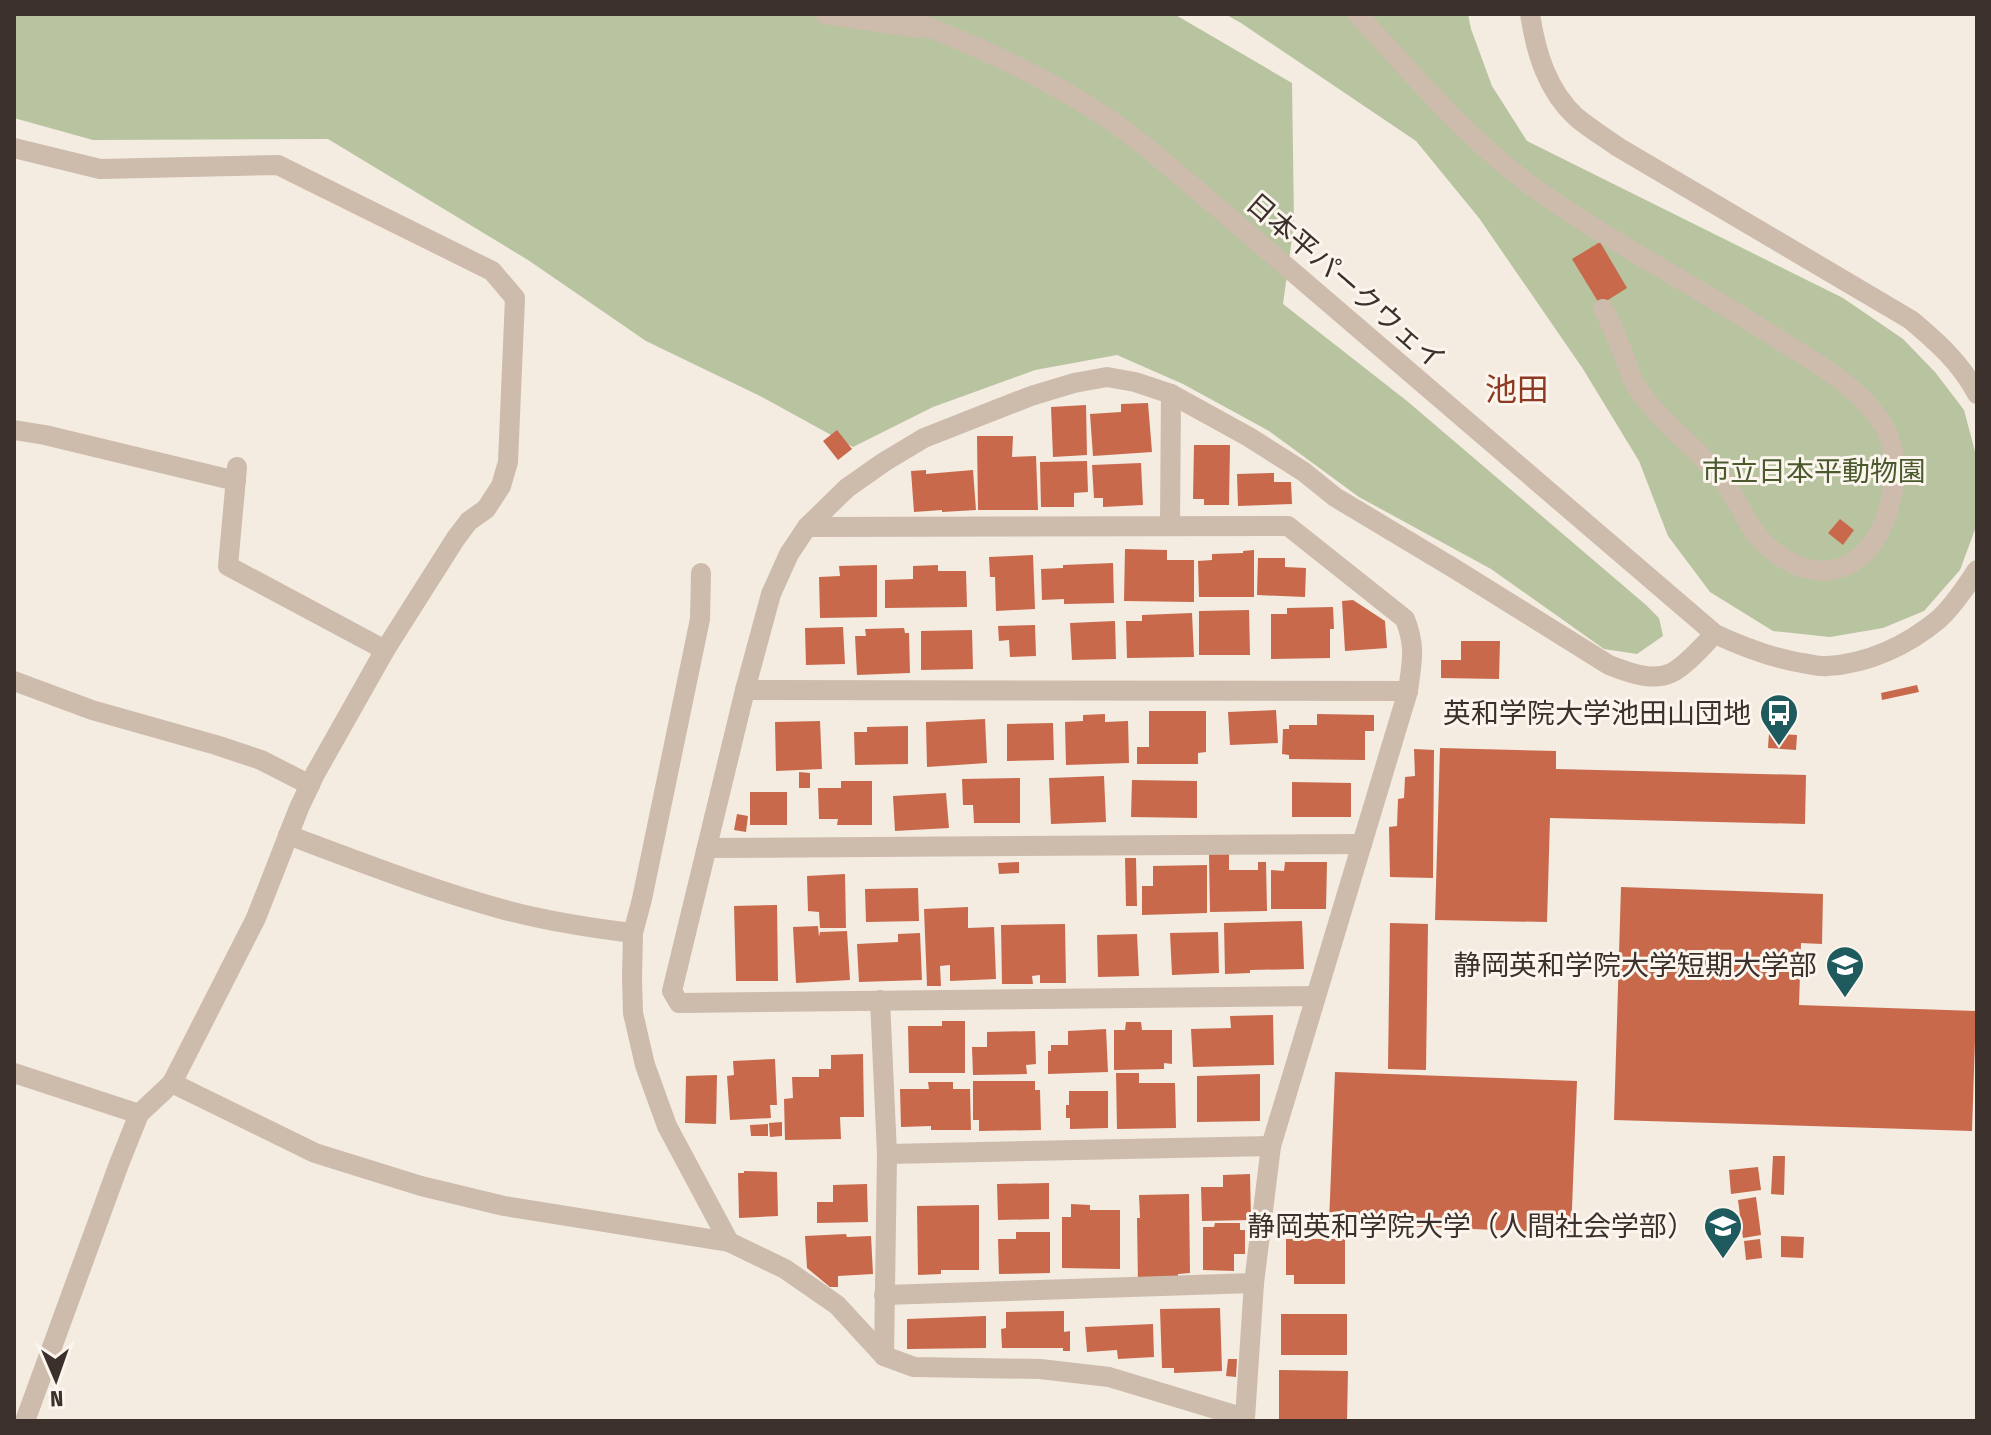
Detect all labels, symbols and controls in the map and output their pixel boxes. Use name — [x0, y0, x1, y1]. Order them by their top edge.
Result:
street label: 日本平パークウェイ — [1240, 186, 1452, 376]
district label: 池田 — [1485, 371, 1549, 409]
park label: 市立日本平動物園 — [1702, 455, 1926, 488]
bus stop icon: 英和学院大学池田山団地 — [1758, 692, 1800, 747]
place label: 英和学院大学池田山団地 — [1443, 697, 1751, 730]
school or university icon: 静岡英和学院大学短期大学部 — [1824, 944, 1866, 999]
place label: 静岡英和学院大学短期大学部 — [1453, 949, 1817, 982]
school or university icon: 静岡英和学院大学（人間社会学部） — [1702, 1205, 1744, 1260]
place label: 静岡英和学院大学（人間社会学部） — [1247, 1210, 1695, 1243]
north arrow — [16, 1339, 96, 1419]
text: N — [50, 1385, 64, 1412]

